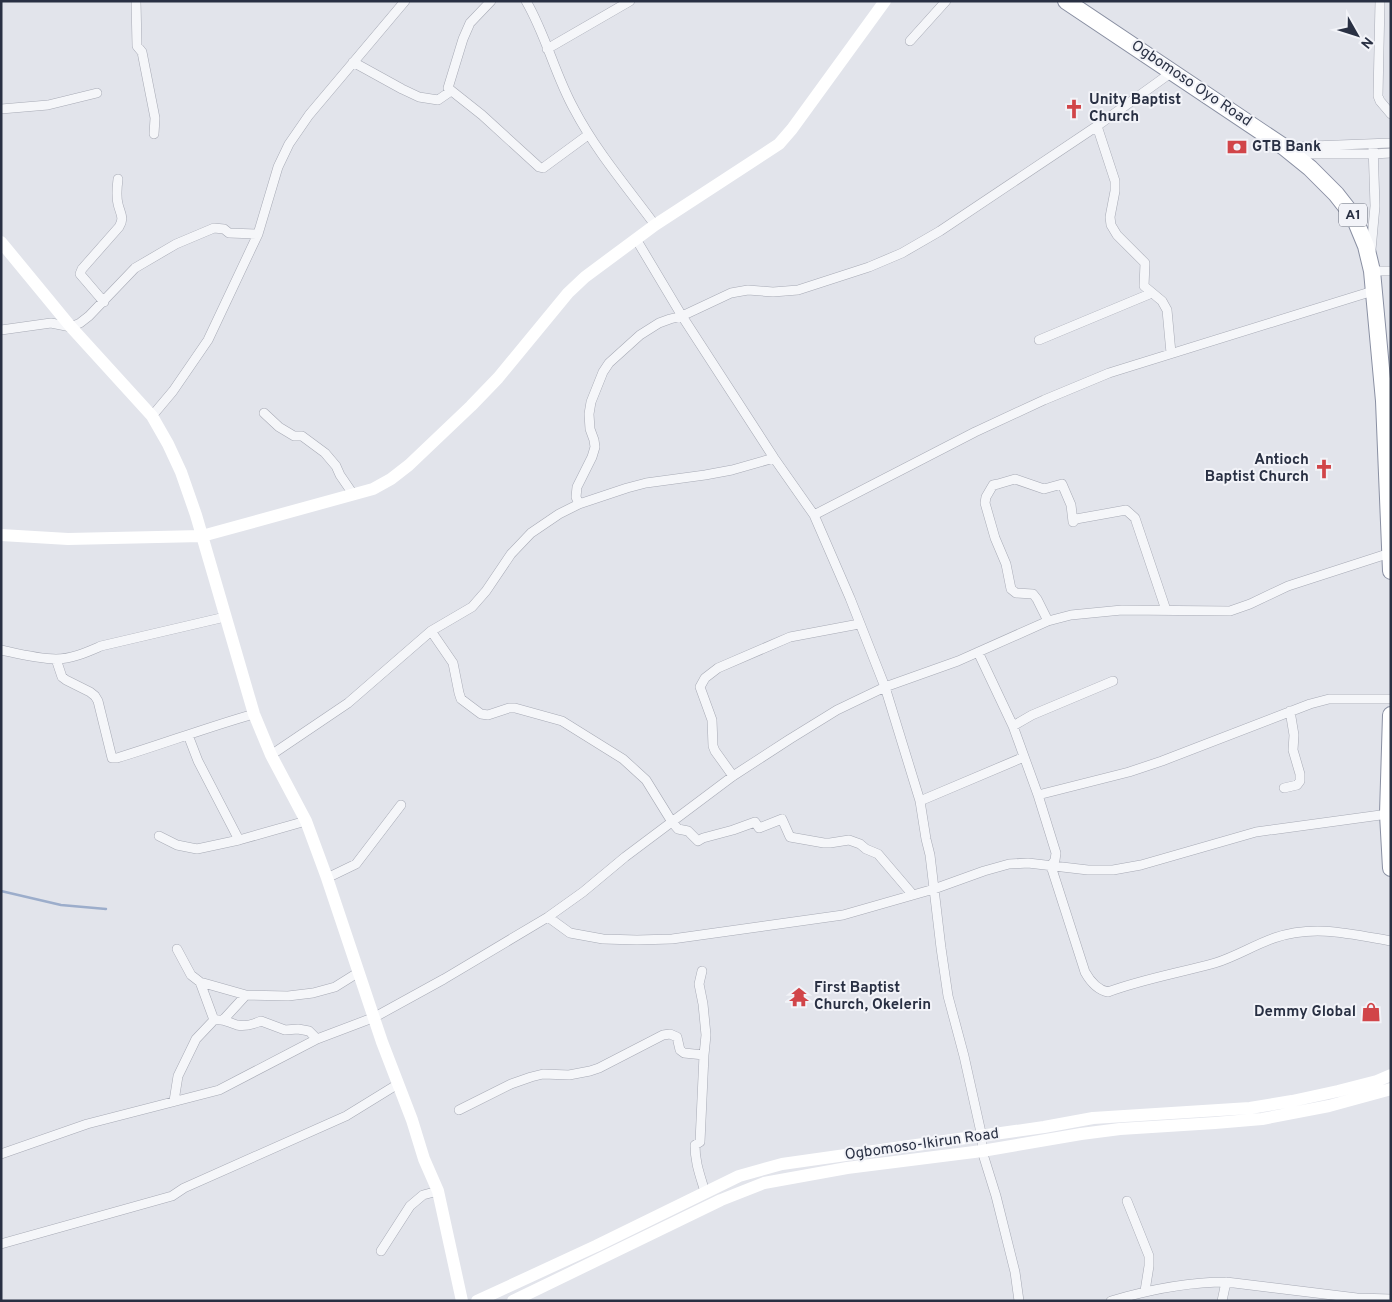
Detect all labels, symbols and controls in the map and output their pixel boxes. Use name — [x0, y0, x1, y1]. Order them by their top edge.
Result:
north arrow — [1332, 10, 1382, 60]
text: N — [1356, 33, 1376, 51]
street label: Ogbomoso Oyo Road — [1127, 37, 1255, 131]
place label: Unity Baptist Church — [1089, 91, 1181, 127]
church icon: Unity Baptist Church — [1063, 98, 1085, 120]
bank icon: GTB Bank — [1226, 136, 1248, 158]
place label: GTB Bank — [1252, 138, 1321, 157]
road number: A1 — [1339, 204, 1367, 226]
place label: Antioch Baptist Church — [1205, 451, 1309, 487]
church icon: Antioch Baptist Church — [1313, 458, 1335, 480]
place label: First Baptist Church, Okelerin — [814, 979, 931, 1015]
temple icon: First Baptist Church, Okelerin — [788, 986, 810, 1008]
shop icon: Demmy Global — [1360, 1001, 1382, 1023]
place label: Demmy Global — [1254, 1003, 1356, 1022]
street label: Ogbomoso-Ikirun Road — [844, 1125, 1000, 1165]

